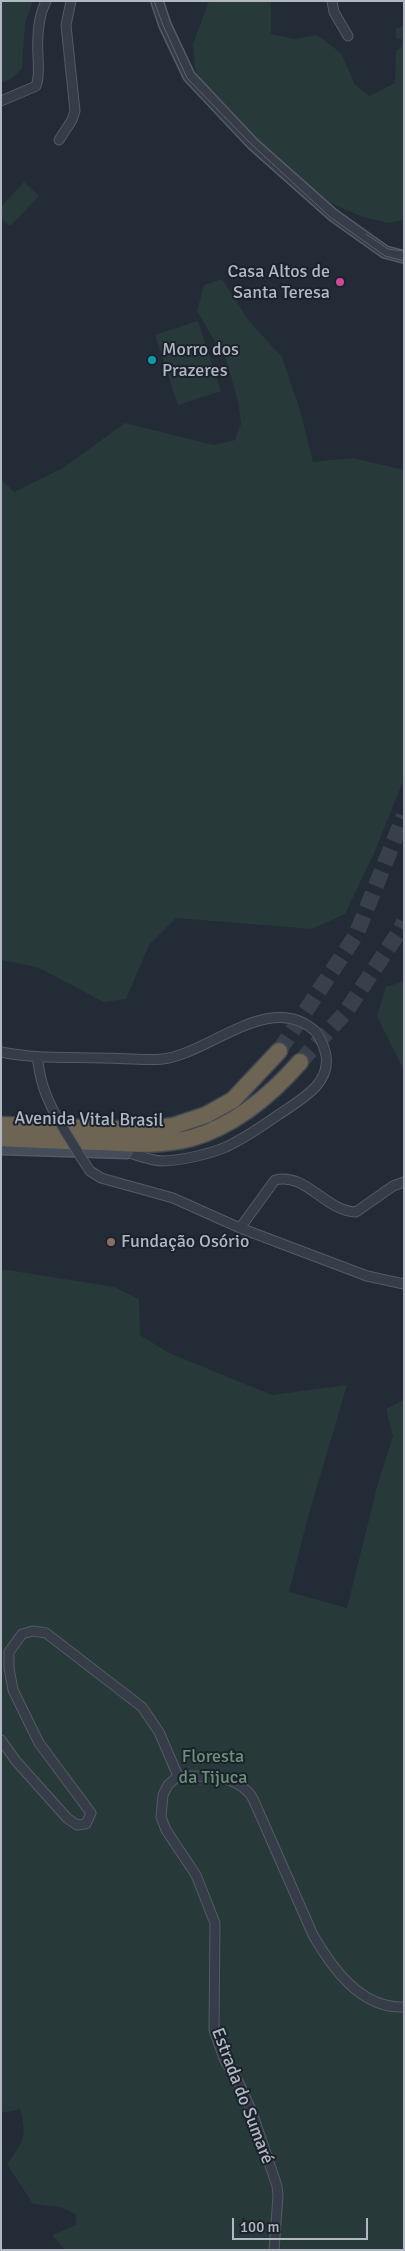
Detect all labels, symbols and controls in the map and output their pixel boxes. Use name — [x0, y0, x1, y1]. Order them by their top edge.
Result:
place label: Casa Altos de Santa Teresa — [227, 261, 330, 304]
marker: Casa Altos de Santa Teresa — [334, 276, 346, 288]
place label: Morro dos Prazeres — [162, 339, 239, 382]
marker: Morro dos Prazeres — [146, 354, 158, 366]
street label: Avenida Vital Brasil — [14, 1108, 164, 1132]
place label: Fundação Osório — [121, 1231, 249, 1253]
marker: Fundação Osório — [105, 1236, 117, 1248]
park label: Floresta da Tijuca — [179, 1746, 247, 1788]
street label: Estrada do Sumaré — [206, 2025, 278, 2167]
scale bar — [235, 2208, 371, 2240]
text: 100 m — [240, 2218, 280, 2236]

